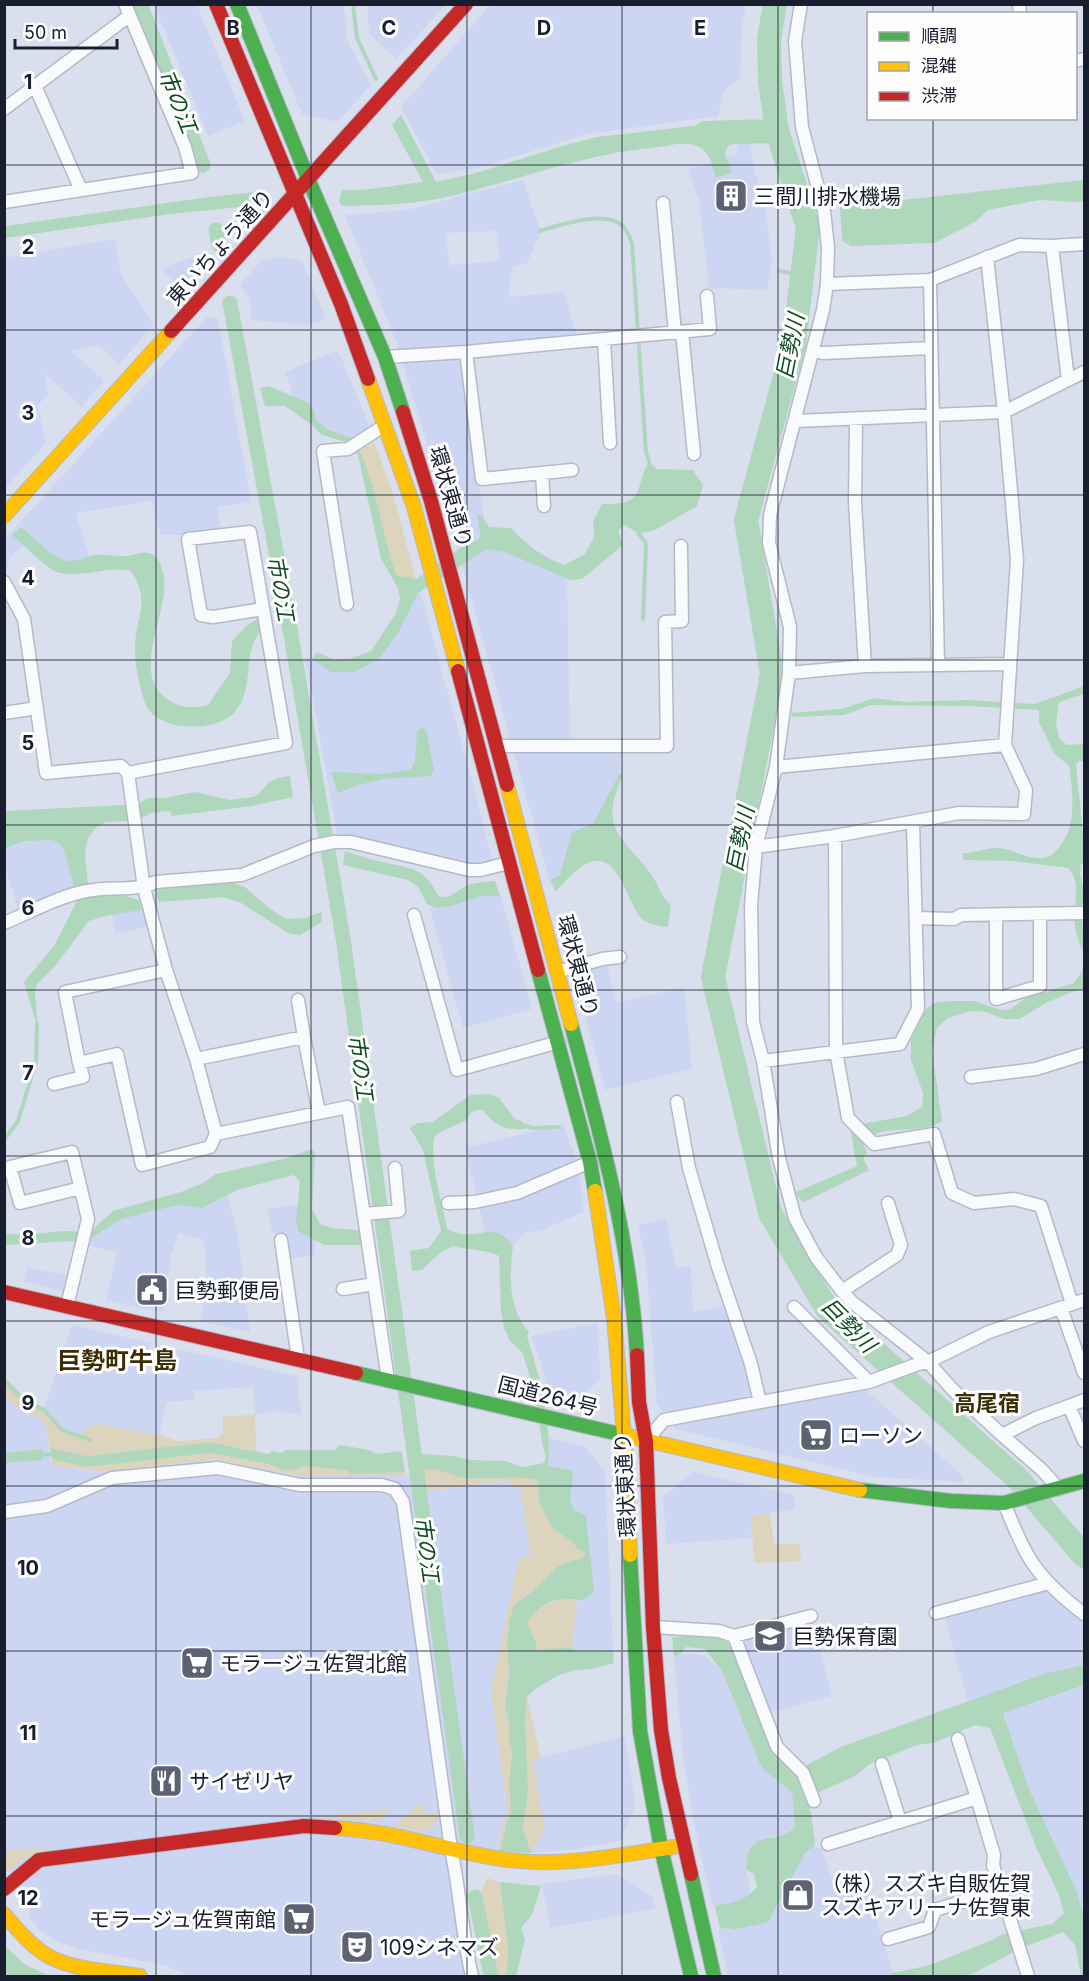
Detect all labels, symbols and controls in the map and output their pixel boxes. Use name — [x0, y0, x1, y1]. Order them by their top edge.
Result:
scale bar — [15, 12, 117, 50]
legend — [867, 12, 1077, 120]
text: B — [226, 16, 240, 40]
text: C — [382, 16, 396, 40]
text: D — [537, 16, 551, 40]
text: E — [694, 16, 706, 40]
text: 50 m — [24, 22, 67, 43]
text: 順調 — [921, 25, 957, 46]
text: 混雑 — [921, 55, 957, 76]
water label: 市の江 — [154, 66, 203, 138]
text: 1 — [24, 70, 32, 94]
text: 渋滞 — [921, 85, 957, 106]
building icon: 三間川排水機場 — [713, 178, 749, 214]
street label: 東いちょう通り — [162, 184, 278, 310]
place label: 三間川排水機場 — [754, 184, 901, 209]
text: 2 — [22, 235, 34, 259]
water label: 巨勢川 — [771, 309, 809, 381]
text: 3 — [22, 401, 34, 425]
street label: 環状東通り — [425, 443, 477, 551]
water label: 市の江 — [262, 553, 300, 625]
text: 4 — [21, 566, 35, 590]
text: 5 — [22, 731, 34, 755]
water label: 巨勢川 — [721, 802, 759, 874]
text: 6 — [22, 896, 35, 920]
street label: 環状東通り — [552, 912, 604, 1020]
water label: 市の江 — [344, 1033, 379, 1103]
text: 7 — [22, 1061, 34, 1085]
text: 8 — [21, 1226, 35, 1250]
public building icon: 巨勢郵便局 — [134, 1272, 170, 1308]
place label: 巨勢郵便局 — [175, 1278, 280, 1303]
water label: 巨勢川 — [816, 1292, 883, 1359]
district label: 巨勢町牛島 — [57, 1346, 177, 1375]
street label: 国道264号 — [495, 1371, 601, 1421]
district label: 高尾宿 — [954, 1390, 1020, 1416]
text: 9 — [22, 1391, 35, 1415]
supermarket icon: ローソン — [798, 1417, 834, 1453]
place label: ローソン — [839, 1423, 923, 1448]
street label: 環状東通り — [610, 1432, 640, 1538]
water label: 市の江 — [410, 1515, 445, 1585]
text: 10 — [17, 1556, 39, 1580]
school or university icon: 巨勢保育園 — [752, 1618, 788, 1654]
place label: 巨勢保育園 — [793, 1624, 898, 1649]
supermarket icon: モラージュ佐賀北館 — [179, 1645, 215, 1681]
place label: モラージュ佐賀北館 — [220, 1651, 407, 1676]
text: 11 — [19, 1721, 37, 1745]
restaurant icon: サイゼリヤ — [148, 1763, 184, 1799]
place label: サイゼリヤ — [189, 1769, 294, 1794]
place label: （株）スズキ自販佐賀 スズキアリーナ佐賀東 — [821, 1871, 1031, 1920]
shop icon: （株）スズキ自販佐賀 スズキアリーナ佐賀東 — [780, 1877, 816, 1913]
text: 12 — [17, 1886, 39, 1910]
supermarket icon: モラージュ佐賀南館 — [281, 1901, 317, 1937]
place label: モラージュ佐賀南館 — [89, 1907, 276, 1932]
theatre icon: 109シネマズ — [339, 1929, 375, 1965]
place label: 109シネマズ — [380, 1935, 499, 1960]

